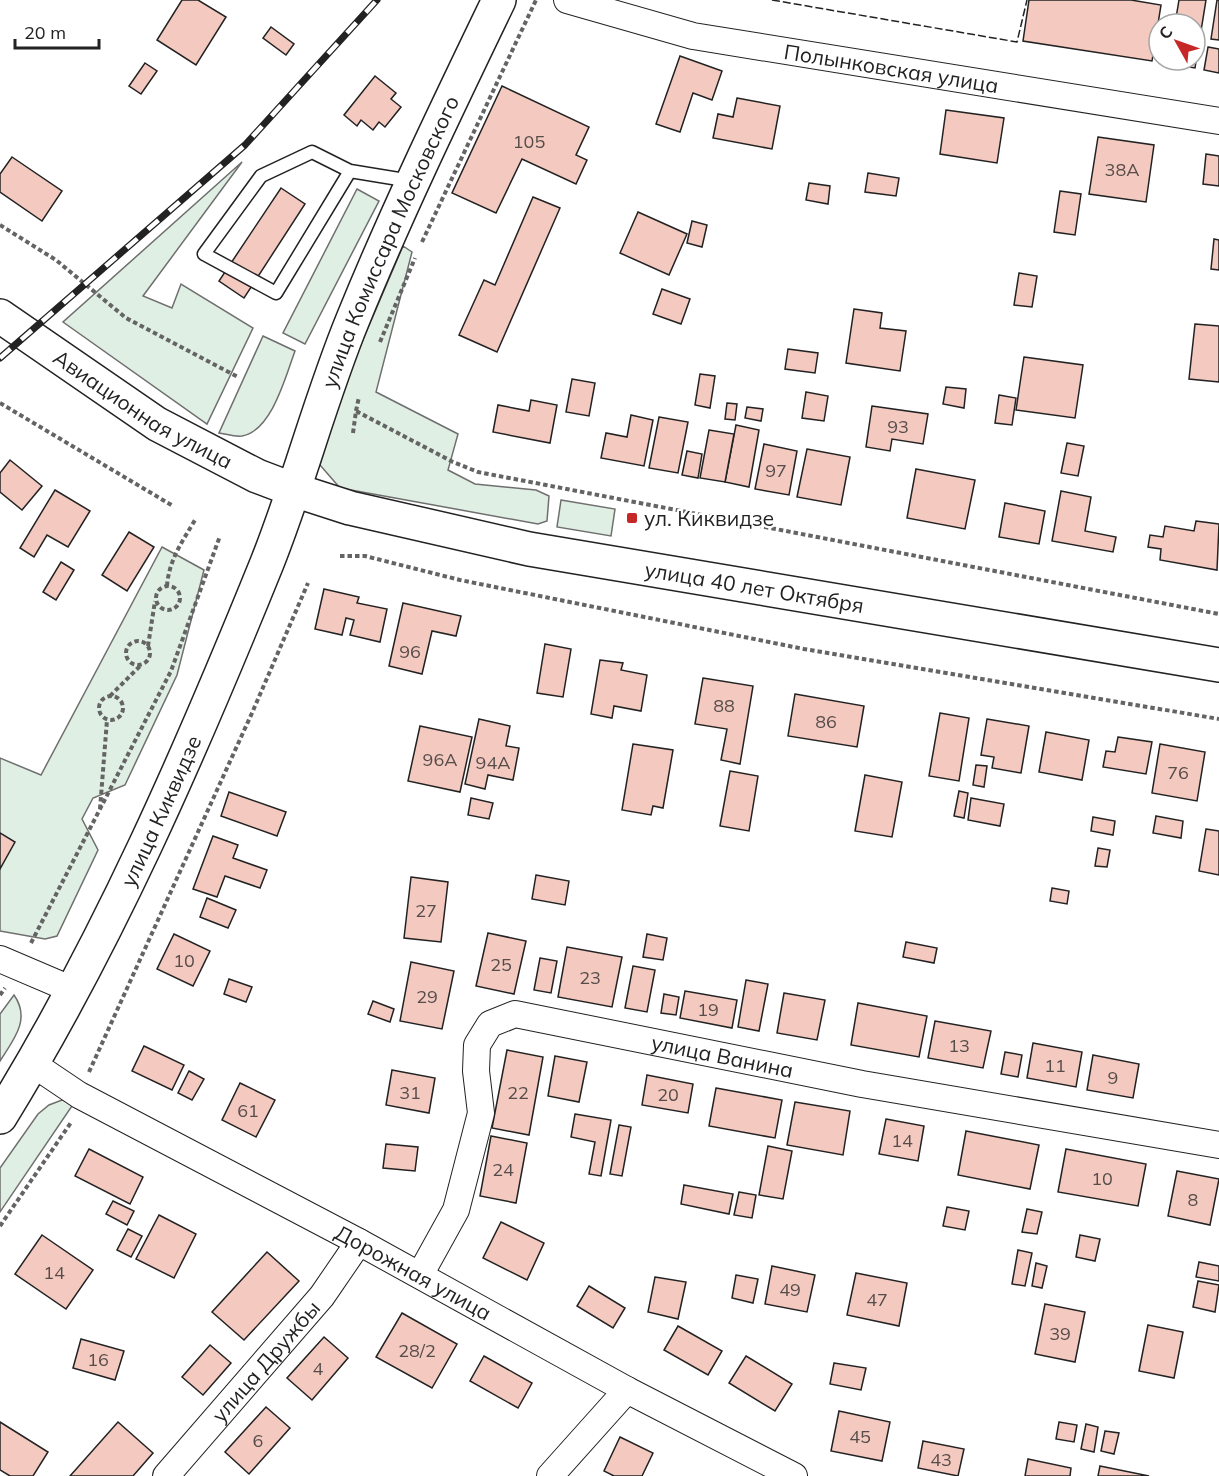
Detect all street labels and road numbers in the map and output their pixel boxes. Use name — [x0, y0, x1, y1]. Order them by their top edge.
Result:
street label: Полынковская улица — [782, 38, 1000, 98]
street label: улица Комиссара Московского — [315, 91, 464, 391]
street label: Авиационная улица — [49, 344, 237, 474]
street label: улица 40 лет Октября — [643, 556, 866, 618]
street label: улица Киквидзе — [115, 731, 206, 891]
street label: улица Ванина — [649, 1029, 796, 1083]
street label: Дорожная улица — [331, 1219, 496, 1326]
street label: улица Дружбы — [206, 1295, 325, 1427]

